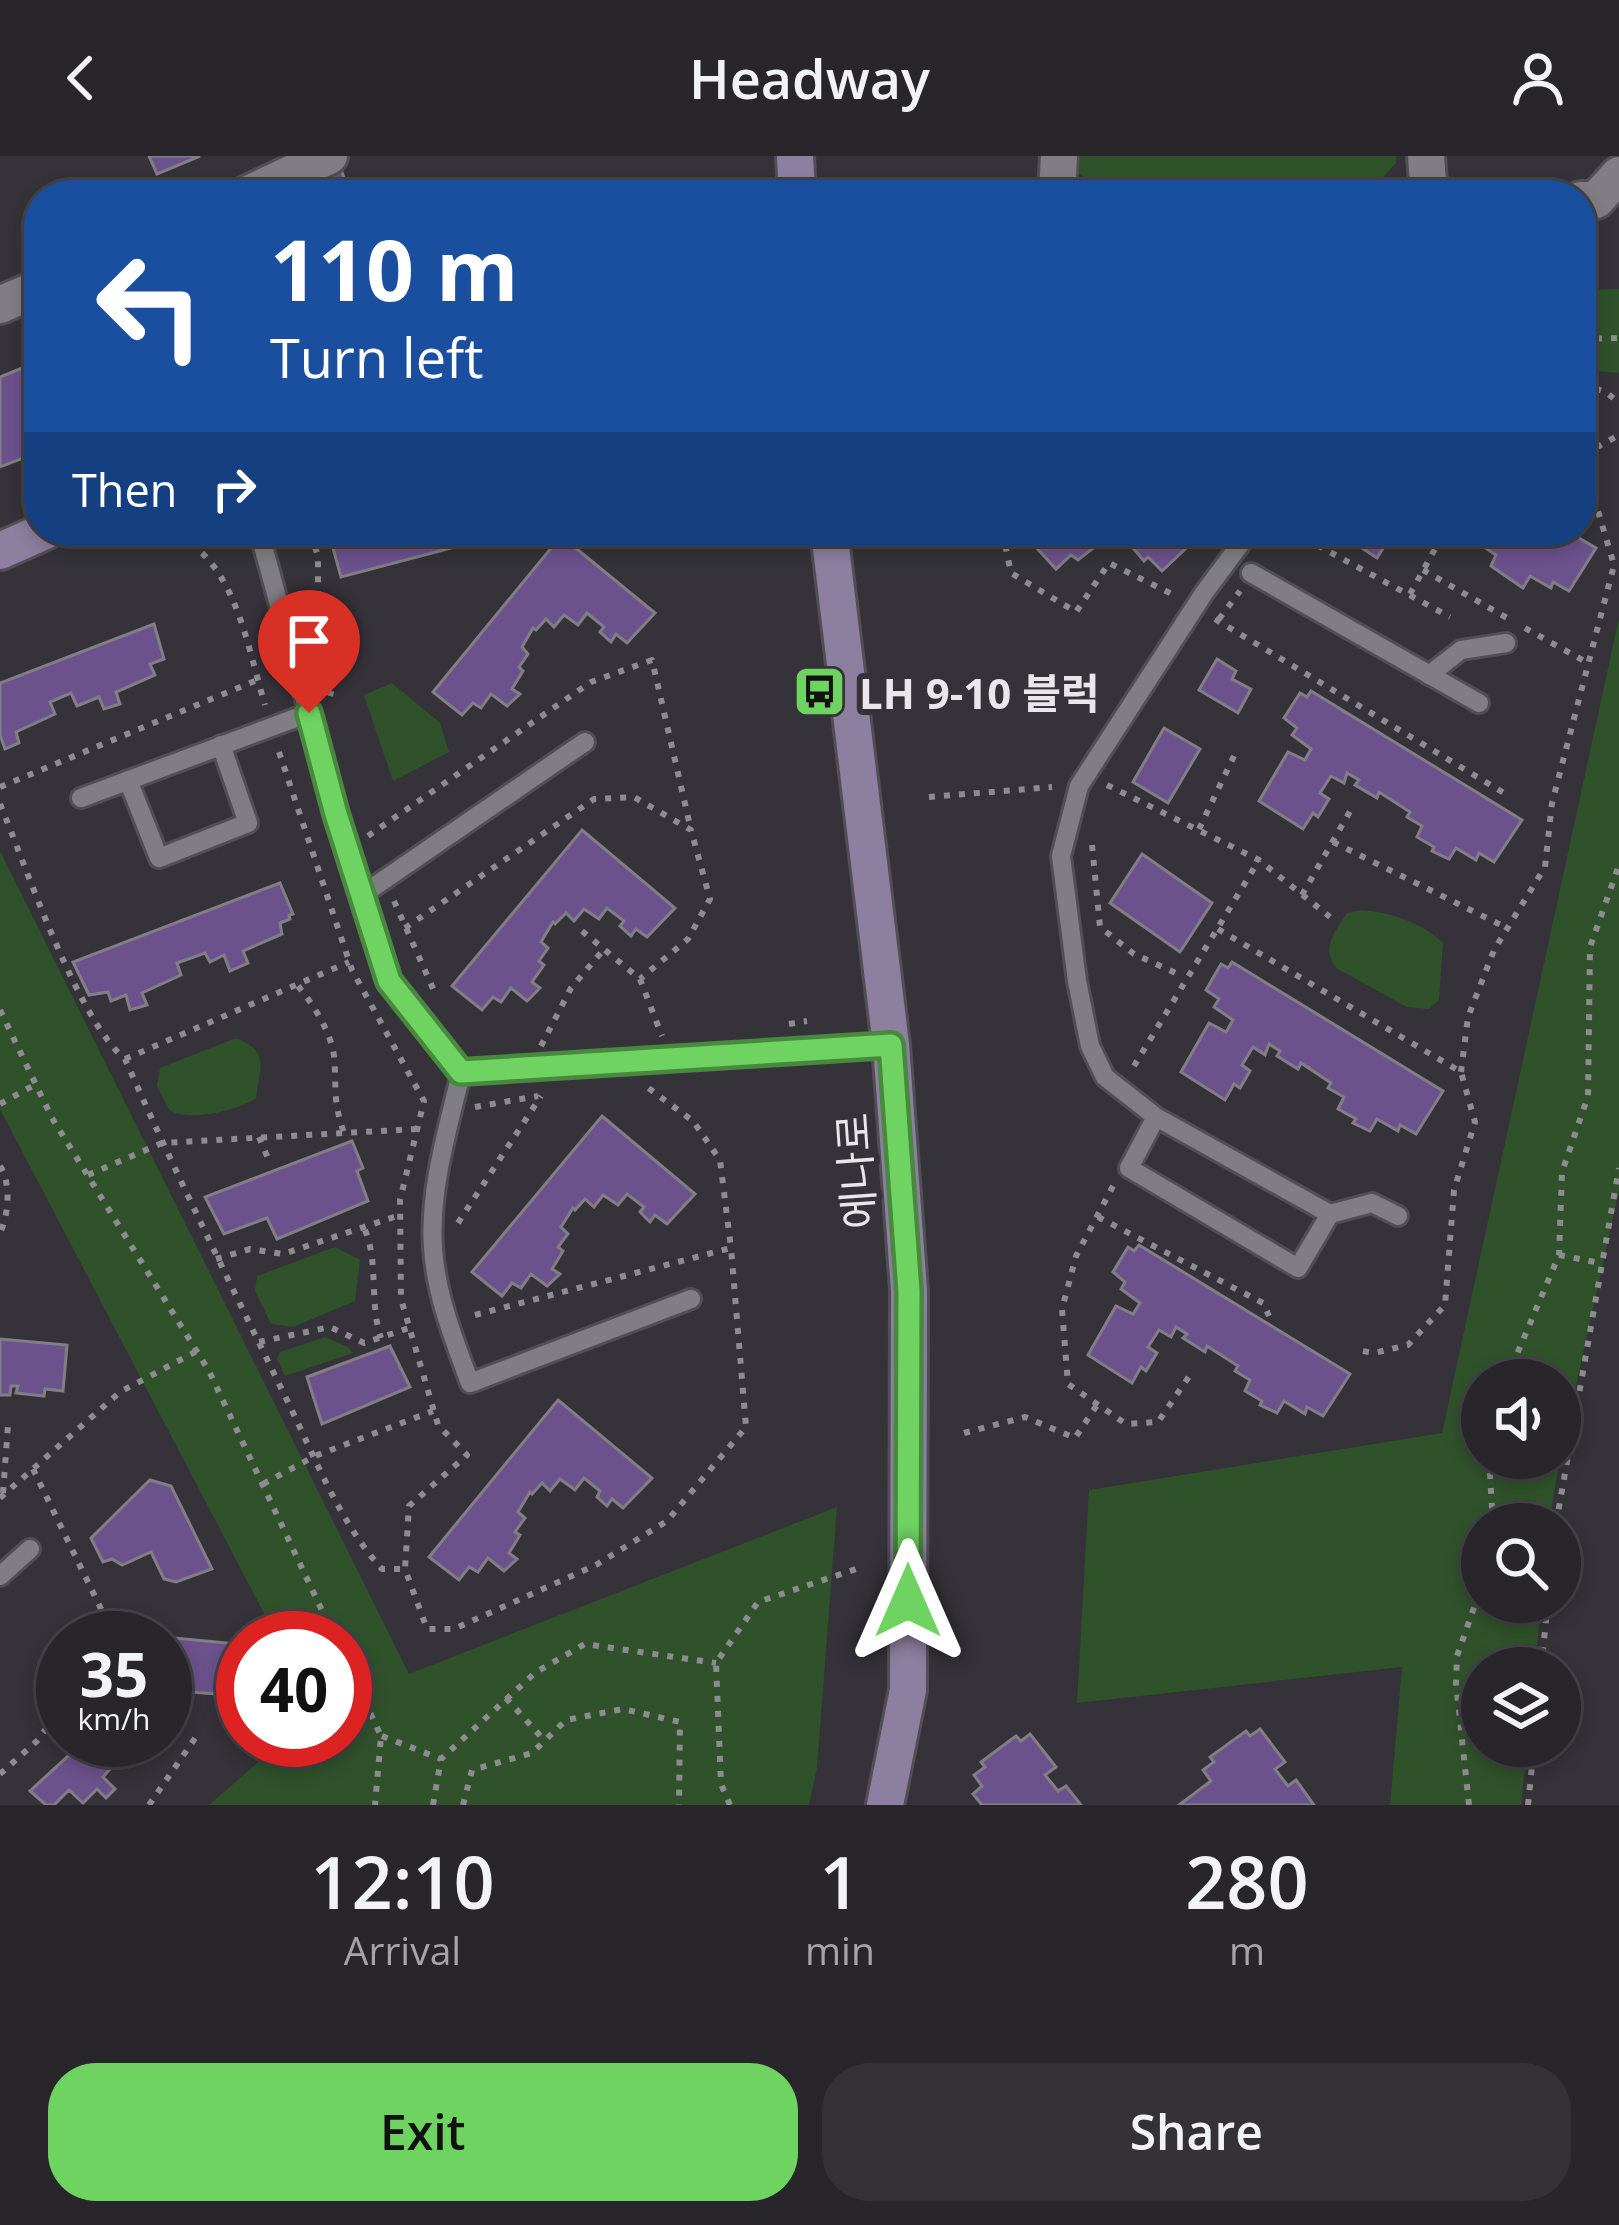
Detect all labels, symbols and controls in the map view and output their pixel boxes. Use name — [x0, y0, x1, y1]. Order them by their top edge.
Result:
text: Headway — [689, 41, 930, 115]
icon: back — [48, 45, 114, 111]
icon: person — [1505, 45, 1571, 111]
text: 110 m — [270, 211, 518, 326]
icon: left — [72, 228, 228, 384]
text: Turn left — [270, 320, 483, 394]
icon: right — [201, 456, 267, 522]
text: Then — [72, 459, 177, 520]
pin — [258, 590, 360, 713]
icon: arrive — [276, 608, 342, 674]
bus stop icon: LH 9-10 블럭 — [792, 664, 848, 720]
place label: LH 9-10 블럭 — [859, 664, 1100, 721]
street label: 에나로 — [823, 1111, 887, 1231]
map controls — [1461, 1359, 1581, 1767]
button: sound — [1461, 1359, 1581, 1479]
button: search — [1461, 1503, 1581, 1623]
position arrow — [845, 1538, 971, 1664]
speed limit sign: 40 — [216, 1611, 372, 1767]
text: 35 — [80, 1633, 148, 1715]
button: layers — [1461, 1647, 1581, 1767]
text: km/h — [78, 1698, 150, 1739]
text: 12:10 — [310, 1832, 495, 1930]
text: 1 — [819, 1832, 861, 1930]
text: 280 — [1185, 1832, 1309, 1930]
text: Arrival — [344, 1923, 461, 1976]
text: min — [805, 1923, 875, 1976]
text: m — [1229, 1923, 1265, 1976]
button: Exit — [48, 2063, 798, 2201]
button: Share — [822, 2063, 1571, 2201]

